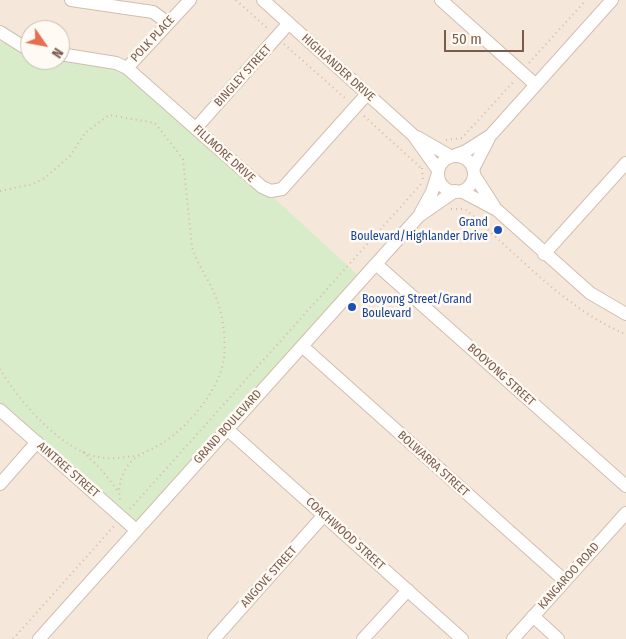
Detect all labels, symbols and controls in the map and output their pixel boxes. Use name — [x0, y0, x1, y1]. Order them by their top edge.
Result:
street label: POLK PLACE — [128, 13, 178, 65]
north arrow — [20, 20, 70, 70]
scale bar — [446, 20, 526, 52]
text: 50 m — [452, 30, 482, 48]
street label: HIGHLANDER DRIVE — [298, 31, 378, 105]
street label: BINGLEY STREET — [212, 42, 274, 110]
text: N — [48, 45, 67, 61]
street label: FILLMORE DRIVE — [190, 122, 258, 186]
place label: Grand Boulevard/Highlander Drive — [351, 216, 488, 244]
marker: Grand Boulevard/Highlander Drive — [492, 224, 504, 236]
place label: Booyong Street/Grand Boulevard — [362, 293, 472, 321]
marker: Booyong Street/Grand Boulevard — [346, 301, 358, 313]
street label: BOOYONG STREET — [464, 341, 538, 409]
street label: GRAND BOULEVARD — [191, 387, 265, 467]
street label: BOLWARRA STREET — [394, 428, 472, 500]
street label: AINTREE STREET — [34, 439, 102, 501]
street label: COACHWOOD STREET — [303, 495, 387, 573]
street label: KANGAROO ROAD — [535, 540, 603, 612]
street label: ANGOVE STREET — [238, 544, 300, 610]

